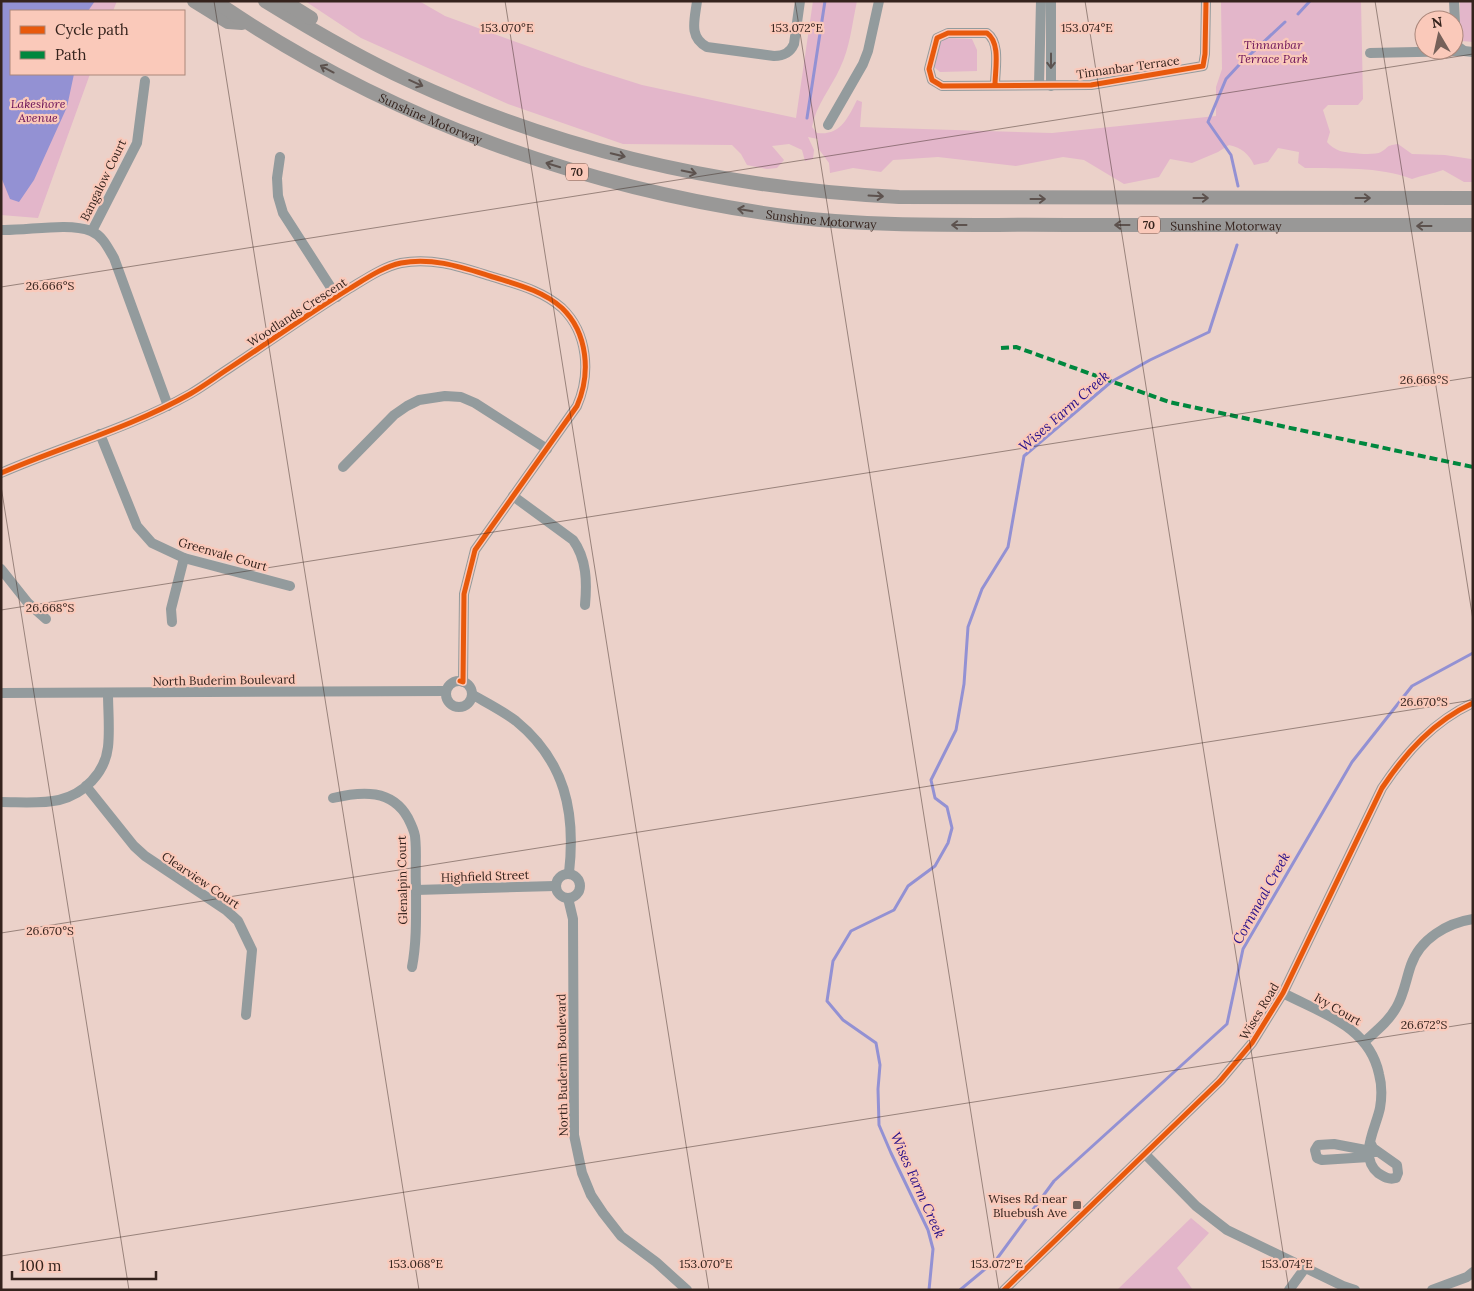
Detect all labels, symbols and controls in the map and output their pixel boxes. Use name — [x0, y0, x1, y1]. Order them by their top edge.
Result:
legend — [10, 10, 185, 75]
north arrow — [1414, 10, 1464, 60]
text: N — [1430, 12, 1444, 32]
text: Cycle path — [55, 20, 129, 39]
text: 153.070°E — [481, 20, 533, 35]
text: 153.072°E — [771, 20, 823, 35]
text: 153.074°E — [1061, 20, 1113, 35]
park label: Tinnanbar Terrace Park — [1238, 37, 1308, 66]
text: Path — [55, 45, 86, 64]
one-way arrow — [1046, 52, 1056, 69]
street label: Tinnanbar Terrace — [1076, 52, 1181, 82]
one-way arrow — [320, 64, 335, 73]
one-way arrow — [408, 79, 423, 89]
street label: Sunshine Motorway — [377, 89, 485, 147]
park label: Lakeshore Avenue — [11, 96, 66, 125]
street label: Bangalow Court — [77, 136, 129, 223]
one-way arrow — [609, 151, 625, 161]
one-way arrow — [546, 159, 562, 169]
road number: 70 — [566, 163, 588, 180]
one-way arrow — [681, 168, 697, 177]
one-way arrow — [868, 191, 884, 201]
one-way arrow — [1192, 193, 1209, 203]
one-way arrow — [1355, 193, 1371, 203]
one-way arrow — [1030, 194, 1046, 204]
one-way arrow — [738, 204, 754, 214]
street label: Sunshine Motorway — [765, 206, 878, 231]
road number: 70 — [1138, 216, 1160, 234]
street label: Sunshine Motorway — [1170, 218, 1282, 233]
one-way arrow — [951, 220, 968, 230]
one-way arrow — [1114, 220, 1130, 230]
one-way arrow — [1416, 221, 1432, 231]
street label: Woodlands Crescent — [244, 274, 350, 350]
text: 26.666°S — [26, 278, 75, 293]
water label: Wises Farm Creek — [1015, 367, 1113, 455]
text: 26.668°S — [1400, 372, 1448, 387]
street label: Greenvale Court — [177, 534, 270, 574]
text: 26.668°S — [26, 600, 74, 615]
street label: North Buderim Boulevard — [152, 671, 296, 689]
text: 26.670°S — [1400, 694, 1448, 709]
street label: Glenalpin Court — [394, 835, 410, 925]
street label: Clearview Court — [159, 848, 243, 912]
water label: Cornmeal Creek — [1228, 849, 1294, 947]
street label: Highfield Street — [441, 867, 530, 885]
text: 26.670°S — [26, 923, 74, 938]
street label: Wises Road — [1236, 980, 1282, 1042]
street label: Ivy Court — [1312, 990, 1365, 1029]
street label: North Buderim Boulevard — [553, 993, 571, 1137]
text: 26.672°S — [1401, 1017, 1448, 1032]
water label: Wises Farm Creek — [887, 1129, 949, 1241]
place label: Wises Rd near Bluebush Ave — [988, 1191, 1068, 1220]
marker: Wises Rd near Bluebush Ave — [1071, 1199, 1083, 1211]
scale bar — [12, 1248, 156, 1280]
text: 100 m — [20, 1256, 61, 1275]
text: 153.068°E — [389, 1256, 443, 1271]
text: 153.070°E — [680, 1256, 732, 1271]
text: 153.072°E — [971, 1256, 1023, 1271]
text: 153.074°E — [1261, 1256, 1313, 1271]

